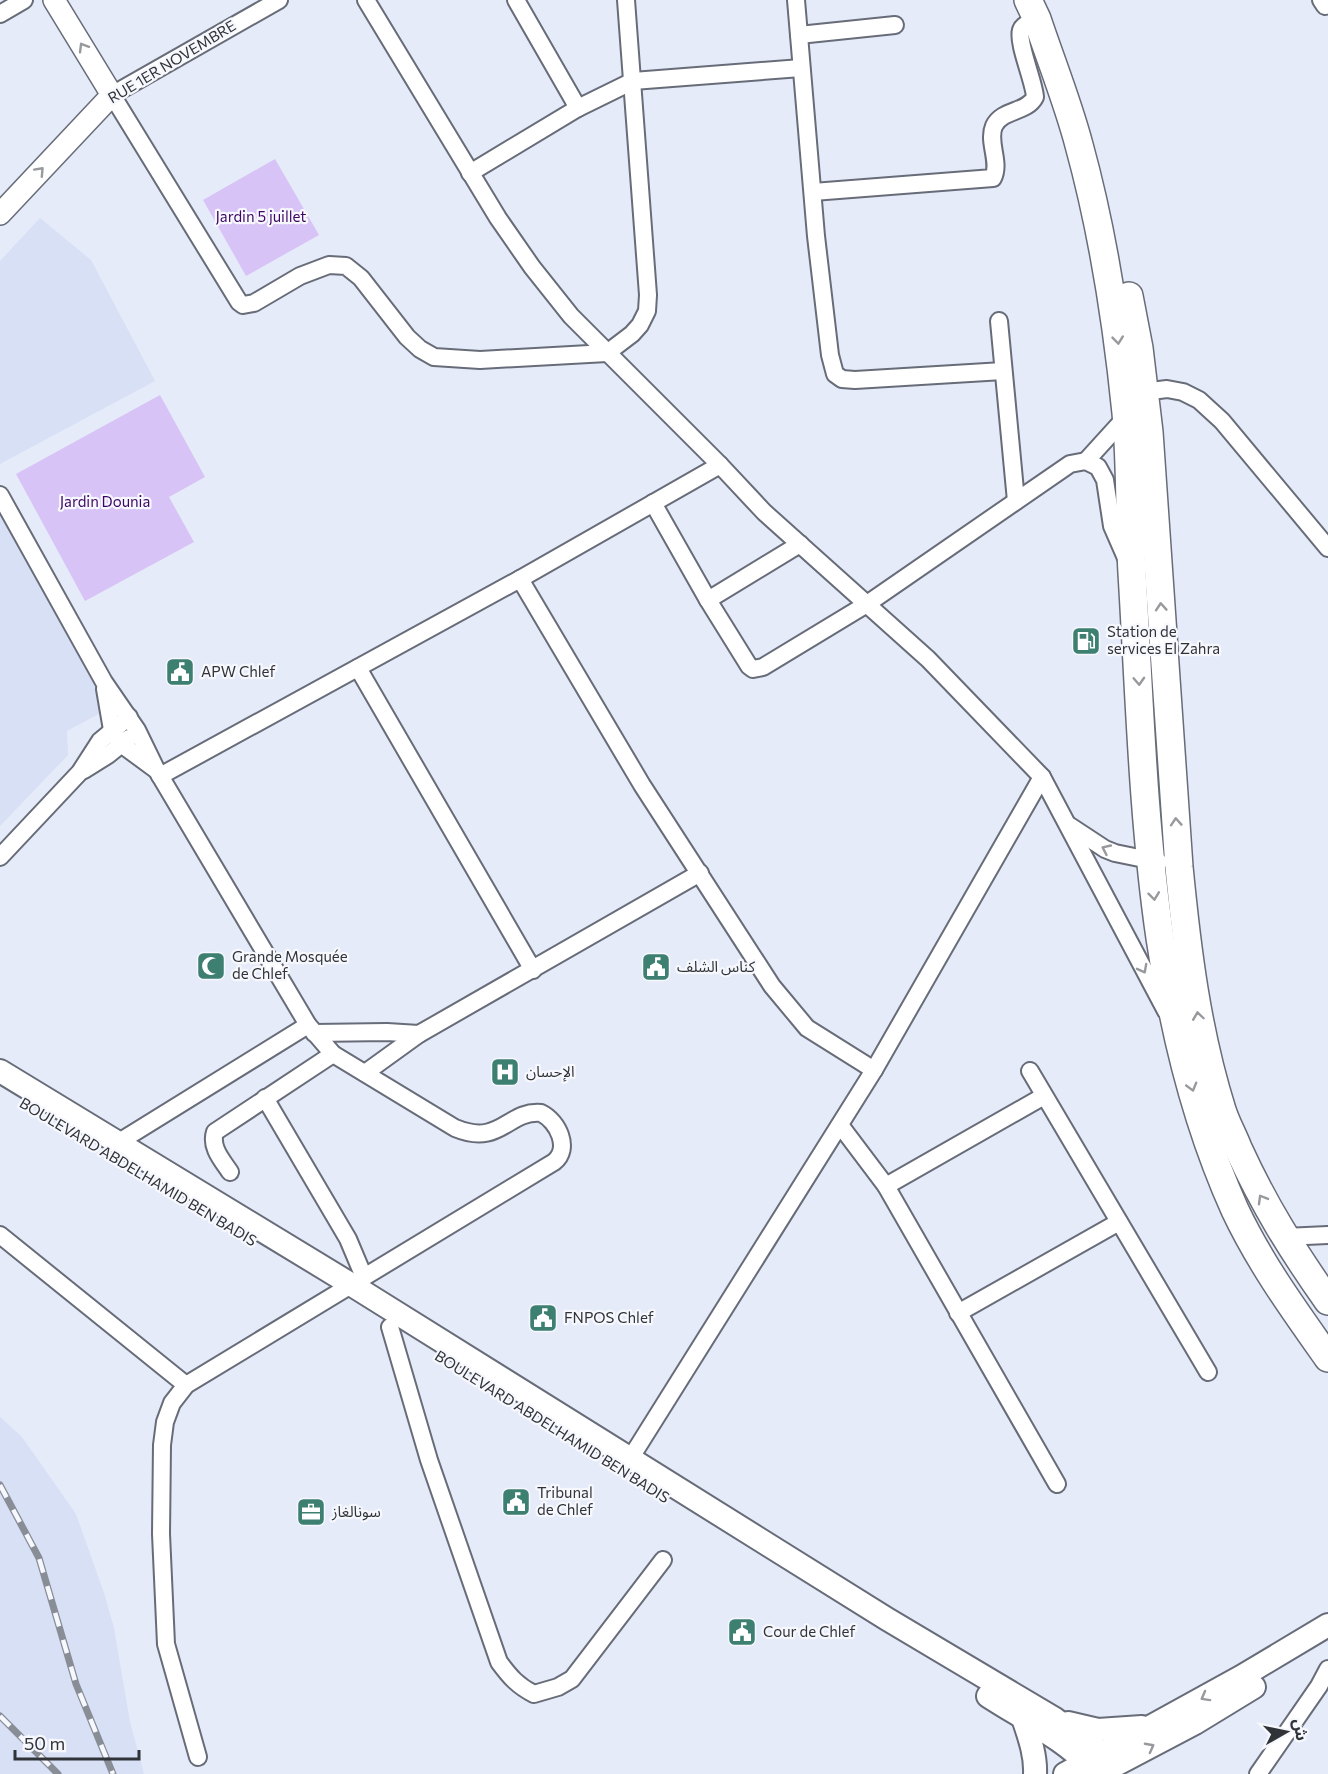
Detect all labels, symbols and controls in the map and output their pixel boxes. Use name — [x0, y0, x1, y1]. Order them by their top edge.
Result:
street label: RUE 1ER NOVEMBRE — [104, 16, 239, 106]
one-way arrow — [79, 43, 90, 54]
one-way arrow — [33, 168, 44, 178]
park label: Jardin 5 juillet — [215, 207, 307, 225]
one-way arrow — [1111, 335, 1124, 344]
park label: Jardin Dounia — [60, 492, 150, 510]
one-way arrow — [1155, 602, 1168, 611]
place label: Station de services El Zahra — [1107, 622, 1220, 657]
fuel station icon: Station de services El Zahra — [1070, 625, 1102, 657]
public building icon: APW Chlef — [164, 656, 196, 688]
place label: APW Chlef — [201, 662, 275, 680]
one-way arrow — [1133, 676, 1146, 685]
one-way arrow — [1170, 818, 1183, 827]
one-way arrow — [1101, 844, 1112, 856]
one-way arrow — [1148, 892, 1160, 901]
place label: Grande Mosquée de Chlef — [232, 947, 348, 982]
mosque icon: Grande Mosquée de Chlef — [195, 950, 227, 982]
public building icon: كناس الشلف — [640, 951, 672, 983]
place label: كناس الشلف — [677, 957, 756, 976]
one-way arrow — [1136, 963, 1147, 973]
one-way arrow — [1192, 1011, 1204, 1020]
hospital icon: الإحسان — [489, 1056, 521, 1088]
place label: الإحسان — [526, 1062, 575, 1082]
one-way arrow — [1185, 1081, 1197, 1092]
street label: BOULEVARD ABDELHAMID BEN BADIS — [17, 1093, 260, 1249]
one-way arrow — [1258, 1195, 1269, 1205]
public building icon: FNPOS Chlef — [527, 1302, 559, 1334]
place label: FNPOS Chlef — [564, 1308, 654, 1326]
street label: BOULEVARD ABDELHAMID BEN BADIS — [432, 1346, 673, 1506]
place label: Tribunal de Chlef — [537, 1483, 593, 1518]
public building icon: Tribunal de Chlef — [500, 1486, 532, 1518]
office icon: سونالغاز — [295, 1496, 327, 1528]
place label: سونالغاز — [331, 1502, 381, 1521]
public building icon: Cour de Chlef — [726, 1616, 758, 1648]
place label: Cour de Chlef — [763, 1622, 855, 1640]
one-way arrow — [1201, 1690, 1211, 1702]
north arrow — [1256, 1702, 1316, 1762]
text: ش — [1289, 1717, 1312, 1742]
scale bar — [15, 1723, 140, 1761]
text: 50 m — [24, 1732, 65, 1754]
one-way arrow — [1144, 1743, 1155, 1754]

